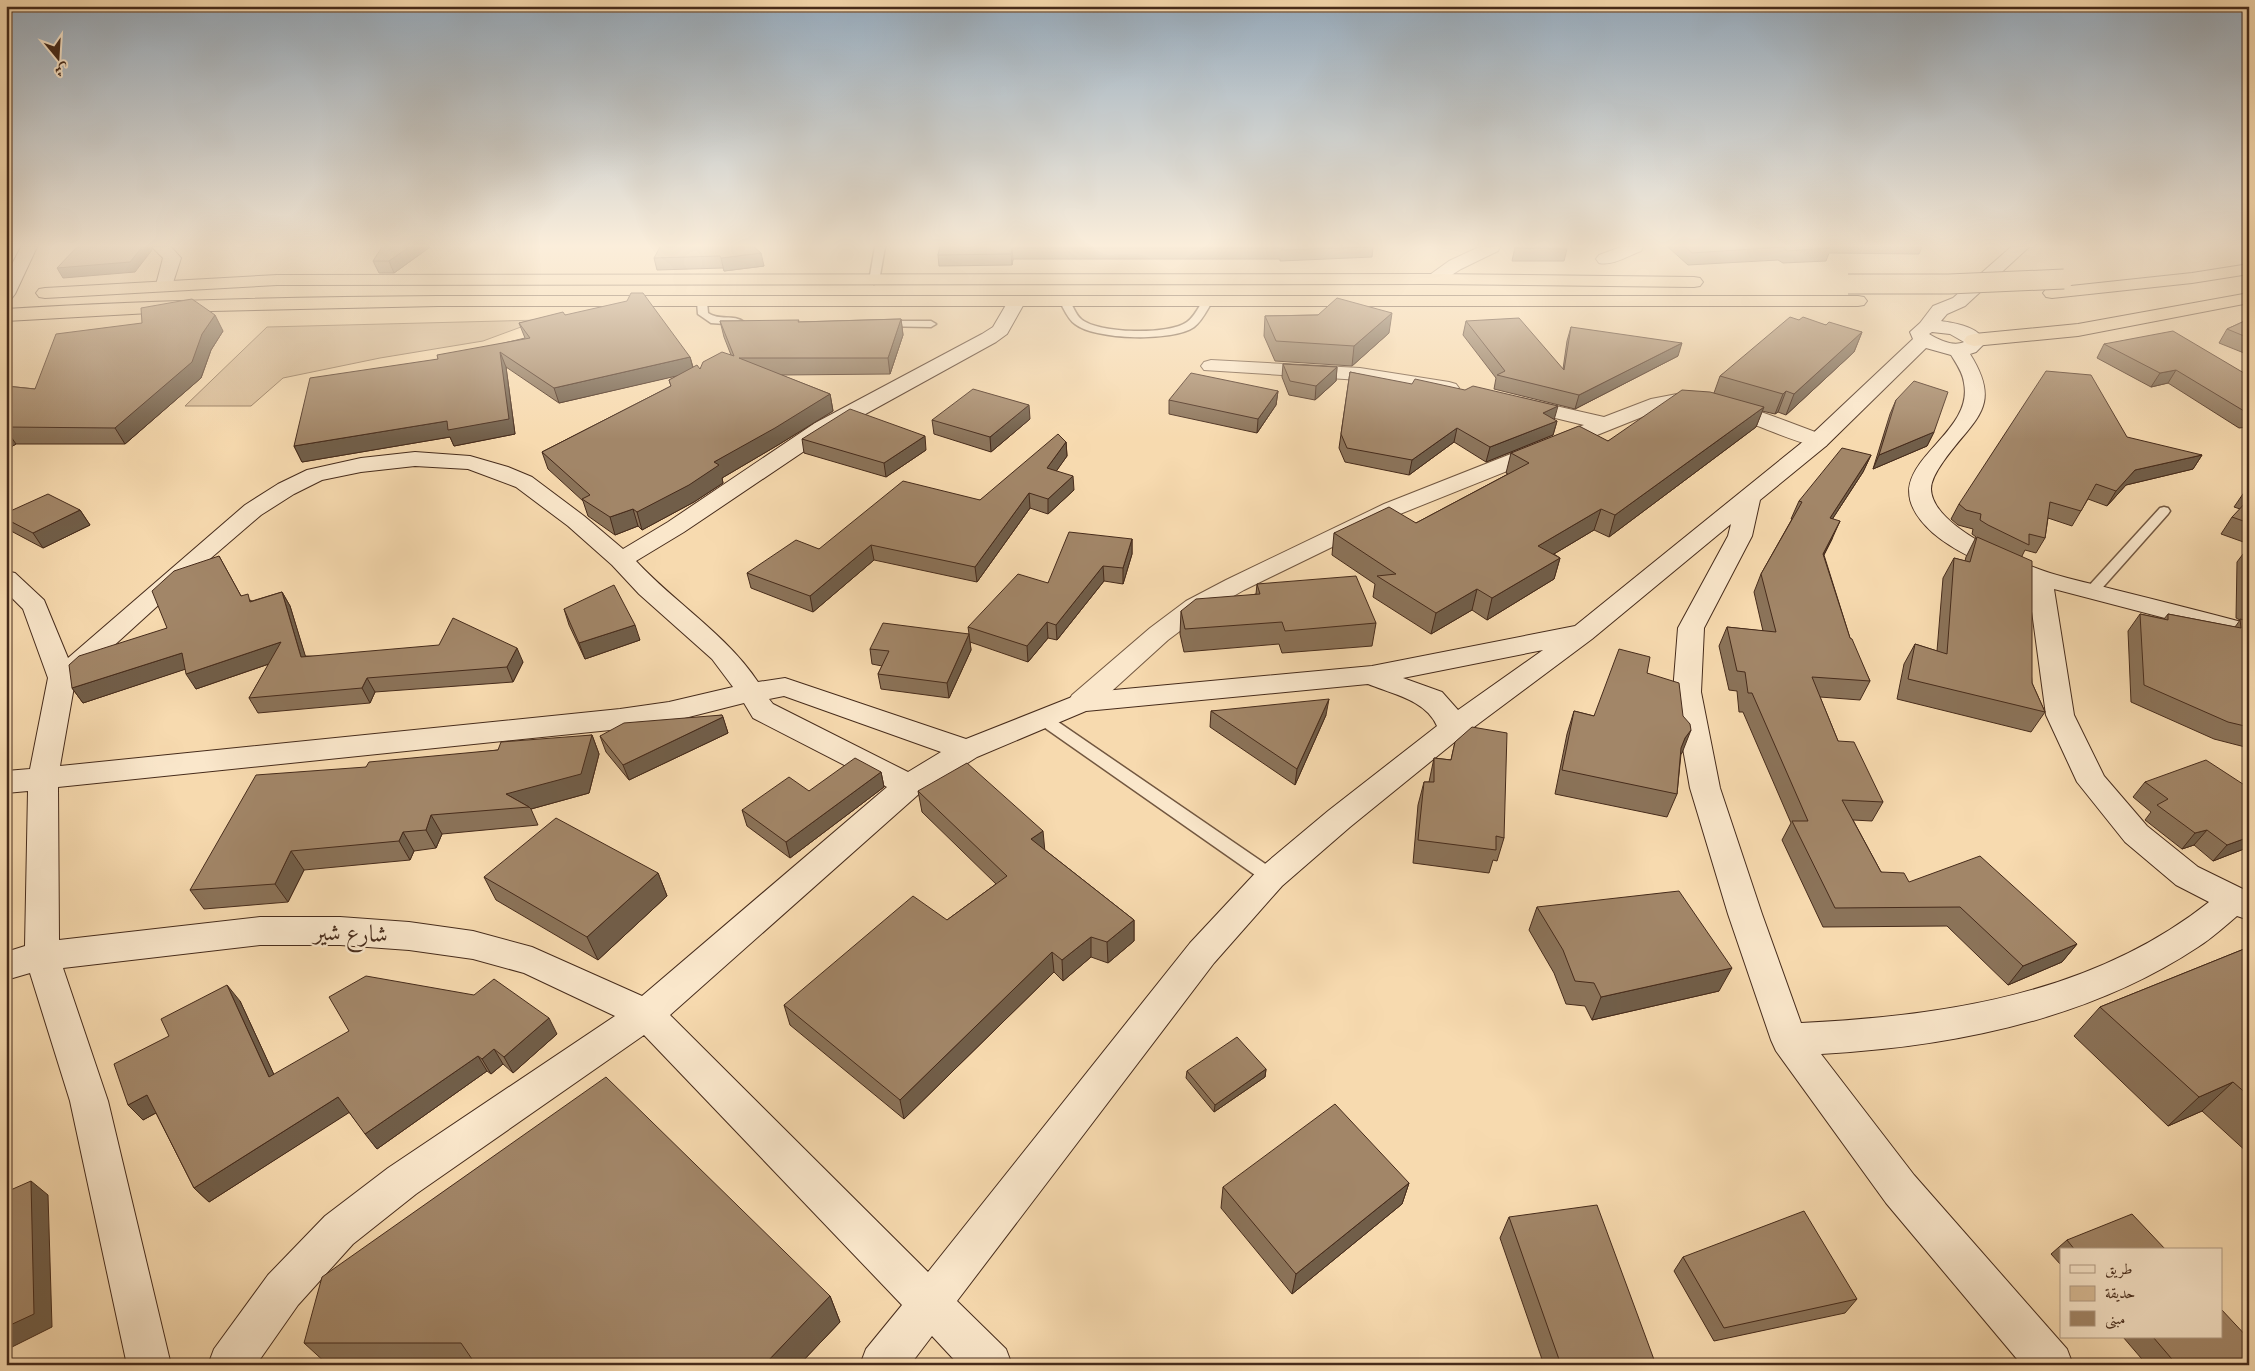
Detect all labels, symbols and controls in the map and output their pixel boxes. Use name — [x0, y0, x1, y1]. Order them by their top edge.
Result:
north arrow — [32, 32, 82, 82]
text: ش — [52, 59, 72, 82]
street label: شارع شير — [310, 914, 388, 954]
legend — [2060, 1248, 2222, 1338]
text: طريق — [2105, 1258, 2132, 1279]
text: حديقة — [2105, 1282, 2135, 1303]
text: مبنى — [2105, 1308, 2125, 1330]

